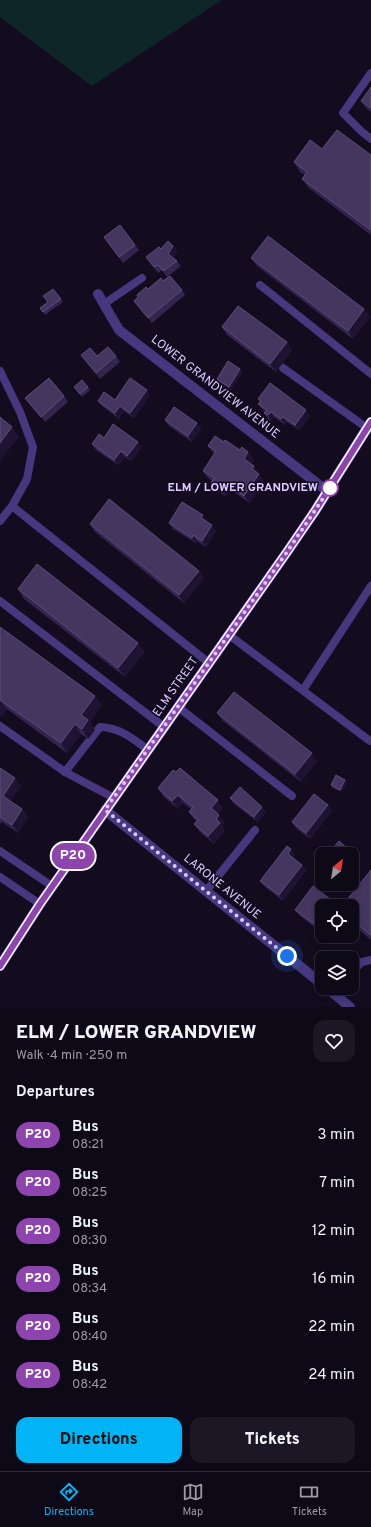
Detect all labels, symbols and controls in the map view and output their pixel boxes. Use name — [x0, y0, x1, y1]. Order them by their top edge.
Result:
street label: LOWER GRANDVIEW AVENUE — [147, 332, 283, 442]
marker: ELM / LOWER GRANDVIEW — [321, 479, 339, 497]
place label: ELM / LOWER GRANDVIEW — [168, 480, 318, 496]
street label: ELM STREET — [150, 654, 202, 720]
line badge: P20 — [50, 843, 96, 869]
text: P20 — [60, 847, 86, 864]
north arrow — [315, 847, 359, 891]
map controls — [315, 847, 359, 995]
street label: LARONE AVENUE — [180, 851, 264, 923]
button: locate — [315, 899, 359, 943]
your location — [277, 946, 297, 966]
button: layers — [315, 951, 359, 995]
button: heart — [313, 1020, 355, 1062]
text: ELM / LOWER GRANDVIEW — [16, 1021, 256, 1045]
text: Walk · 4 min · 250 m — [16, 1048, 127, 1064]
text: Departures — [16, 1083, 95, 1102]
text: Bus — [72, 1118, 99, 1137]
text: P20 — [25, 1126, 51, 1143]
text: 3 min — [317, 1126, 355, 1145]
text: 08:21 — [72, 1137, 104, 1153]
text: Bus — [72, 1166, 99, 1185]
text: P20 — [25, 1174, 51, 1191]
text: 7 min — [319, 1174, 355, 1193]
text: 08:25 — [72, 1185, 107, 1201]
text: Bus — [72, 1214, 99, 1233]
text: P20 — [25, 1222, 51, 1239]
text: 12 min — [312, 1222, 355, 1241]
text: 08:30 — [72, 1233, 107, 1249]
text: Bus — [72, 1262, 99, 1281]
text: P20 — [25, 1270, 51, 1287]
text: 16 min — [312, 1270, 355, 1289]
text: 08:34 — [72, 1281, 107, 1297]
text: Bus — [72, 1310, 99, 1329]
text: P20 — [25, 1318, 51, 1335]
text: 22 min — [308, 1318, 355, 1337]
text: 08:40 — [72, 1329, 108, 1345]
text: Bus — [72, 1358, 99, 1377]
text: P20 — [25, 1366, 51, 1383]
text: 24 min — [308, 1366, 355, 1385]
text: 08:42 — [72, 1377, 107, 1393]
button: Directions — [16, 1417, 182, 1463]
button: Tickets — [190, 1417, 355, 1463]
tab: Directions — [44, 1481, 94, 1519]
tab: Map — [182, 1481, 204, 1519]
tab: Tickets — [292, 1481, 327, 1519]

